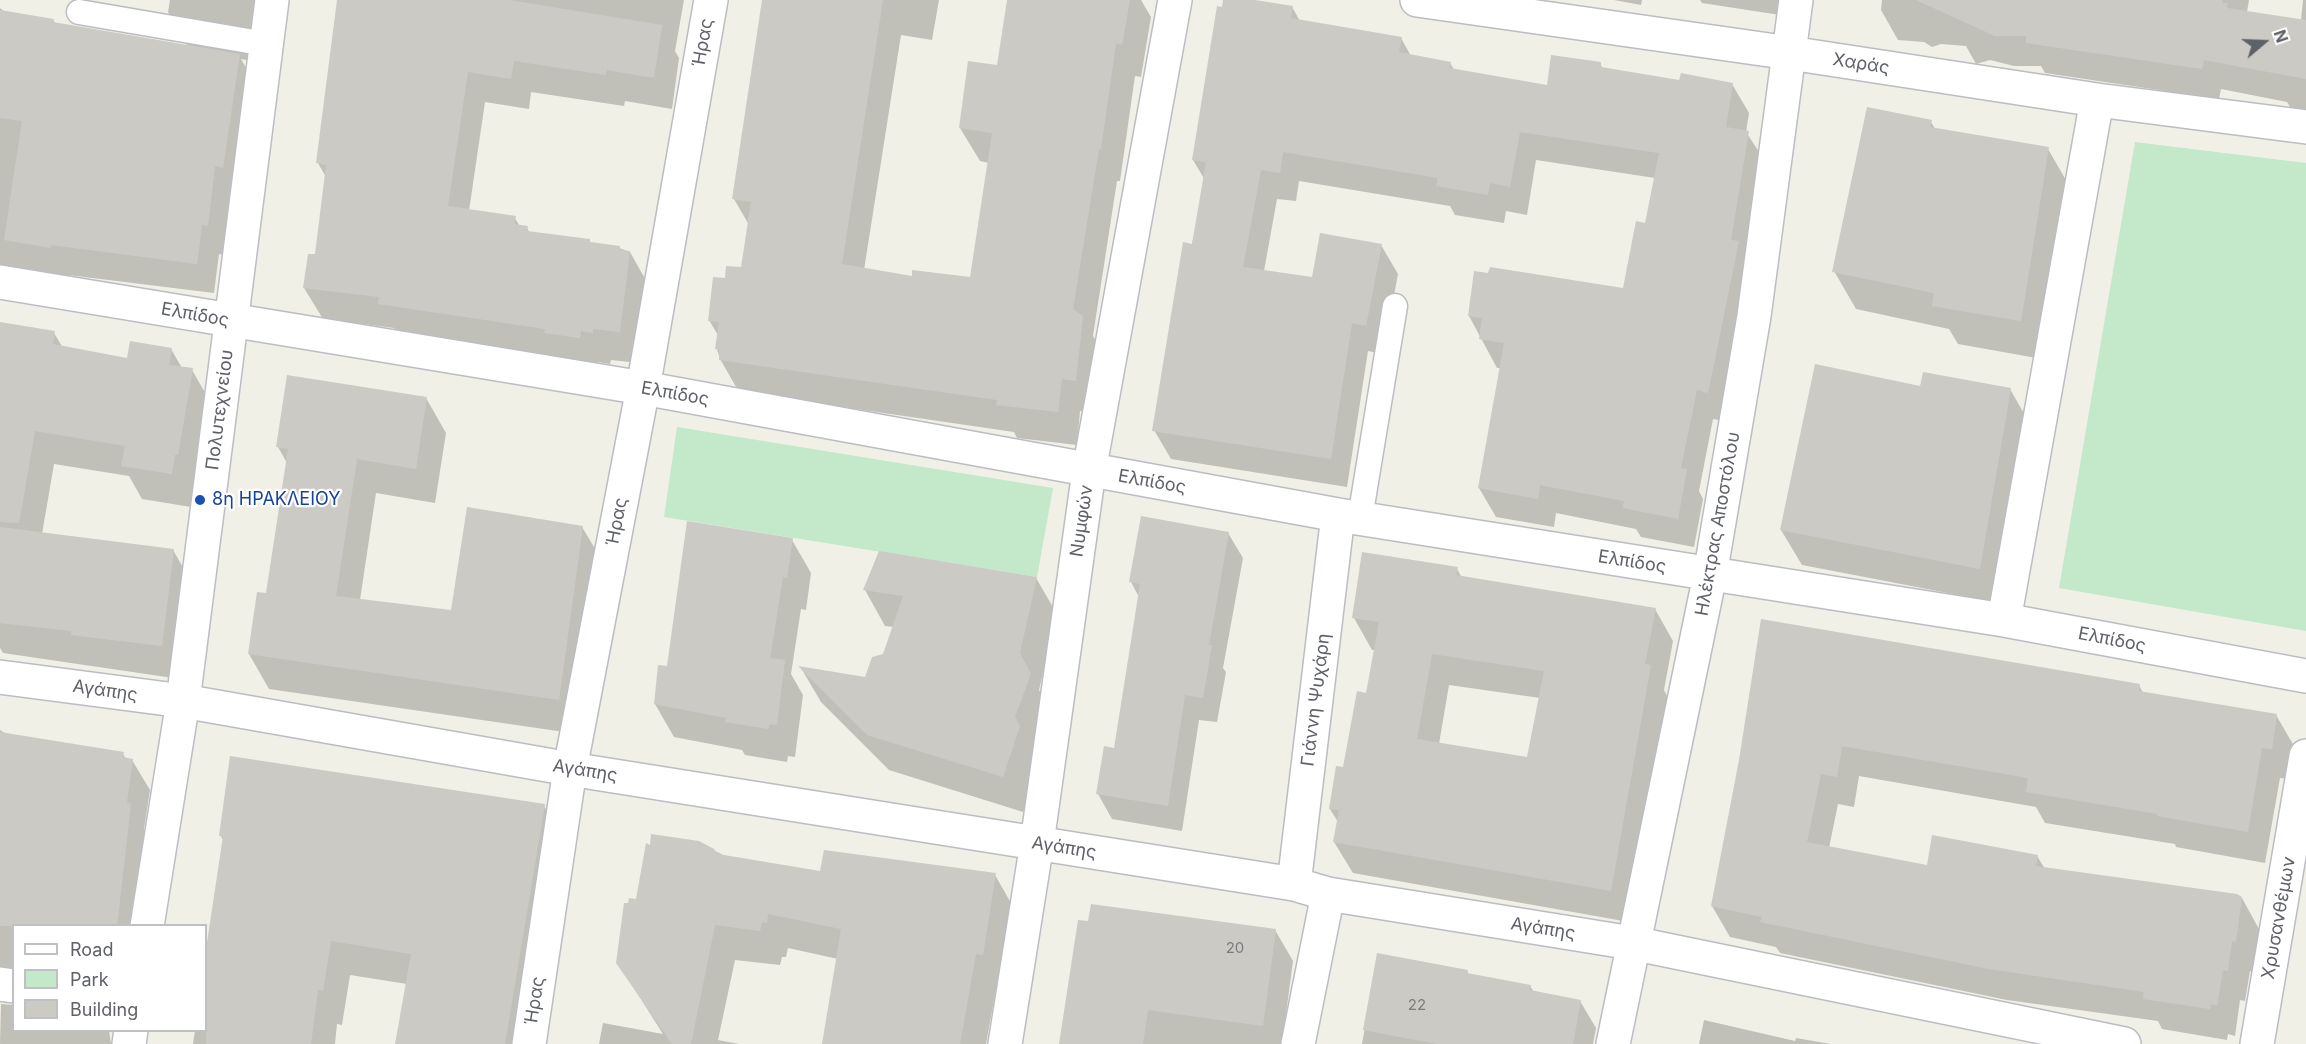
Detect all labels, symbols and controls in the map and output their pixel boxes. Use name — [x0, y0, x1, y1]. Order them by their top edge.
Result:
north arrow — [2234, 12, 2294, 72]
street label: Ήρας — [688, 17, 718, 69]
text: N — [2270, 27, 2292, 45]
street label: Χαράς — [1831, 49, 1891, 79]
street label: Ελπίδος — [159, 298, 231, 332]
street label: Πολυτεχνείου — [202, 348, 238, 472]
street label: Ελπίδος — [639, 377, 711, 411]
street label: Ηλέκτρας Αποστόλου — [1691, 430, 1745, 618]
street label: Ελπίδος — [1116, 465, 1188, 499]
street label: Νυμφών — [1066, 483, 1098, 559]
place label: 8η ΗΡΑΚΛΕΙΟΥ — [212, 489, 340, 511]
marker: 8η ΗΡΑΚΛΕΙΟΥ — [193, 493, 207, 507]
street label: Ήρας — [602, 496, 632, 548]
street label: Ελπίδος — [1596, 546, 1668, 578]
street label: Ελπίδος — [2076, 623, 2148, 657]
street label: Γιάννη Ψυχάρη — [1297, 632, 1335, 768]
street label: Αγάπης — [71, 676, 139, 706]
street label: Αγάπης — [551, 755, 619, 787]
street label: Αγάπης — [1030, 832, 1098, 864]
street label: Χρυσανθέμων — [2258, 855, 2300, 981]
street label: Αγάπης — [1509, 913, 1577, 945]
legend — [12, 924, 207, 1032]
text: Road — [70, 939, 113, 960]
house number: 20 — [1226, 939, 1244, 957]
text: Park — [70, 969, 109, 990]
street label: Ήρας — [520, 975, 550, 1027]
house number: 22 — [1408, 996, 1426, 1014]
text: Building — [70, 999, 138, 1020]

